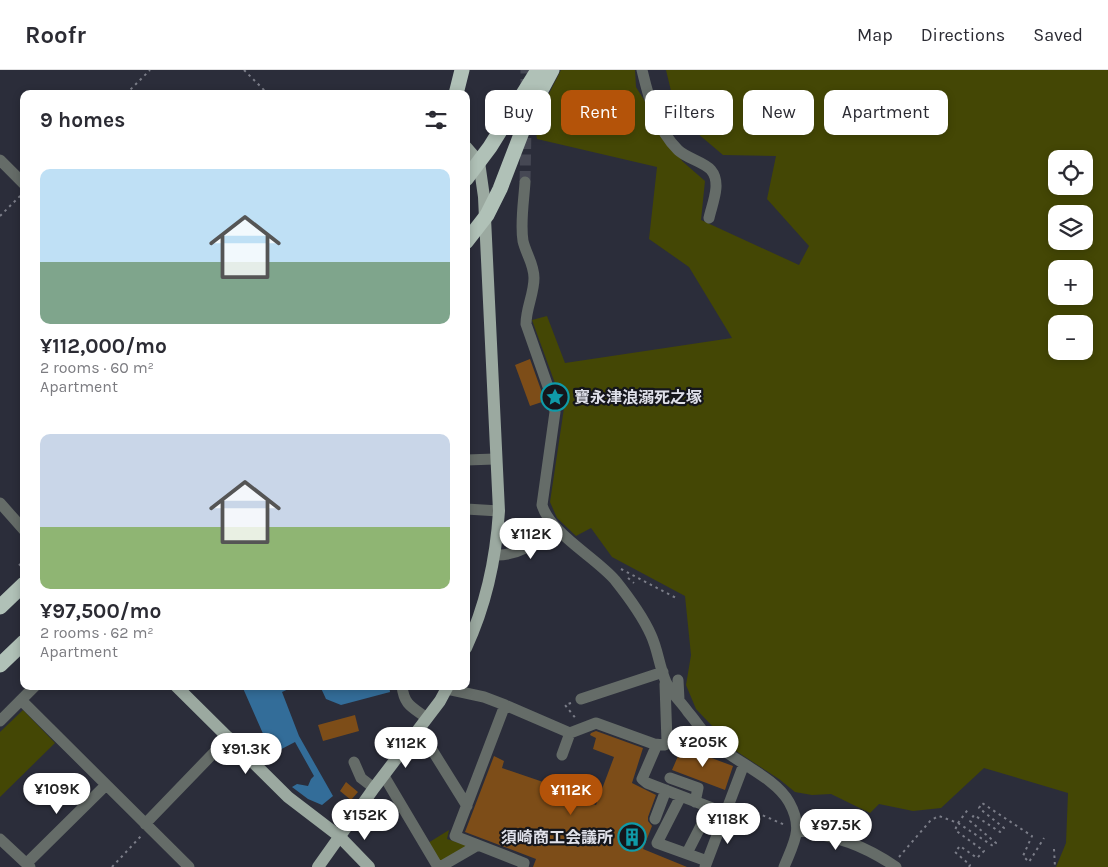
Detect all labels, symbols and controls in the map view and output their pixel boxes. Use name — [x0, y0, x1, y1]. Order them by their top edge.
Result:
text: Roofr — [25, 21, 86, 49]
text: Map — [857, 24, 893, 46]
text: Directions — [921, 24, 1005, 46]
text: Saved — [1033, 24, 1083, 46]
chip: Buy — [485, 90, 551, 135]
chip: Rent — [561, 90, 635, 135]
chip: Filters — [645, 90, 733, 135]
chip: New — [743, 90, 814, 135]
chip: Apartment — [824, 90, 948, 135]
icon: filters — [422, 106, 450, 134]
text: 9 homes — [40, 108, 125, 132]
map controls — [1048, 150, 1093, 360]
button: locate — [1048, 150, 1093, 195]
icon: home — [200, 202, 290, 292]
button: layers — [1048, 205, 1093, 250]
button: + — [1048, 260, 1093, 305]
button: − — [1048, 315, 1093, 360]
text: ¥112,000/mo — [40, 334, 167, 358]
text: 2 rooms · 60 m² — [40, 358, 154, 377]
text: Apartment — [40, 377, 118, 396]
place icon: 寶永津浪溺死之塚 — [540, 382, 570, 412]
place label: 寶永津浪溺死之塚 — [574, 388, 702, 407]
icon: home — [200, 467, 290, 557]
pin: ¥112K — [496, 518, 566, 560]
text: ¥112K — [511, 524, 551, 543]
text: ¥97,500/mo — [40, 599, 161, 623]
text: 2 rooms · 62 m² — [40, 623, 154, 642]
text: Apartment — [40, 642, 118, 661]
pin: ¥112K — [371, 726, 441, 769]
pin: ¥205K — [668, 726, 738, 768]
pin: ¥91.3K — [205, 732, 287, 775]
text: ¥205K — [679, 732, 727, 751]
text: ¥112K — [386, 733, 426, 752]
text: ¥91.3K — [222, 739, 270, 758]
pin: ¥109K — [22, 772, 92, 815]
pin: ¥112K — [536, 774, 606, 816]
text: ¥109K — [34, 779, 80, 798]
text: ¥112K — [551, 780, 591, 799]
pin: ¥152K — [330, 798, 400, 841]
pin: ¥118K — [693, 802, 763, 845]
text: ¥152K — [343, 805, 387, 824]
pin: ¥97.5K — [795, 808, 877, 851]
text: ¥118K — [707, 809, 749, 828]
text: ¥97.5K — [811, 815, 861, 834]
building icon: 須崎商工会議所 — [617, 822, 647, 852]
place label: 須崎商工会議所 — [501, 828, 613, 847]

